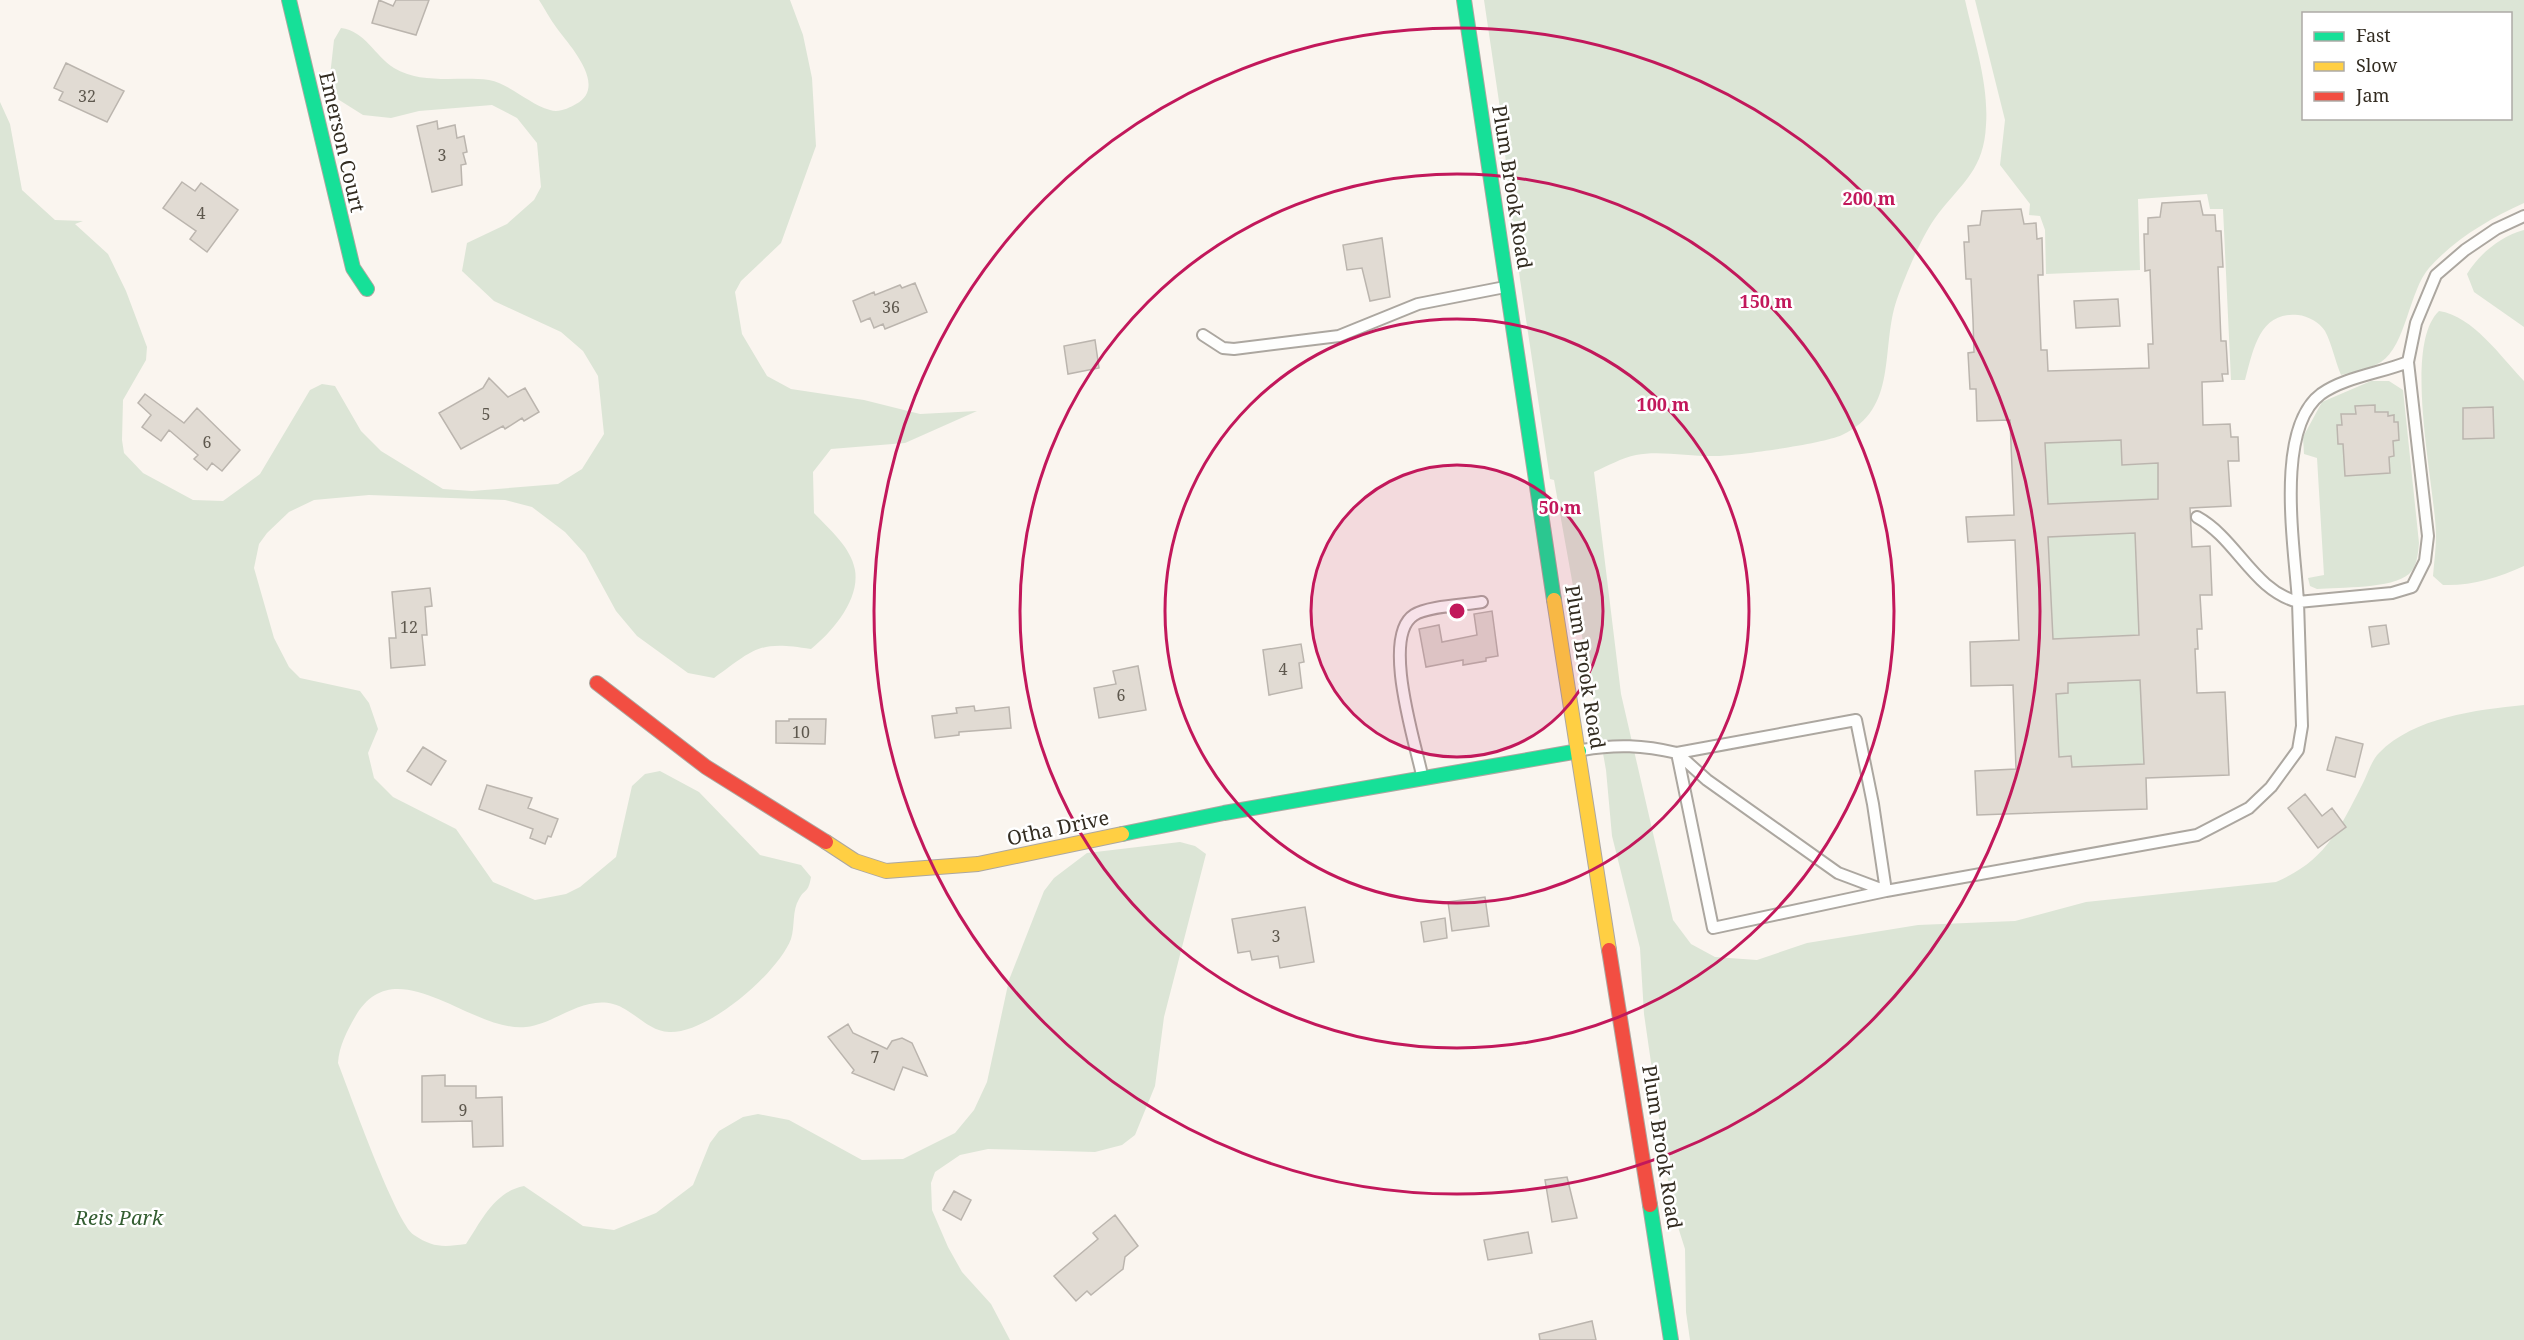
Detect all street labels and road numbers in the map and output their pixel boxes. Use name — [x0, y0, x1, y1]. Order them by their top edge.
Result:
street label: Emerson Court — [313, 69, 372, 215]
street label: Plum Brook Road — [1486, 103, 1539, 271]
street label: Plum Brook Road — [1559, 583, 1612, 751]
street label: Otha Drive — [1004, 804, 1111, 851]
street label: Plum Brook Road — [1636, 1063, 1689, 1231]

